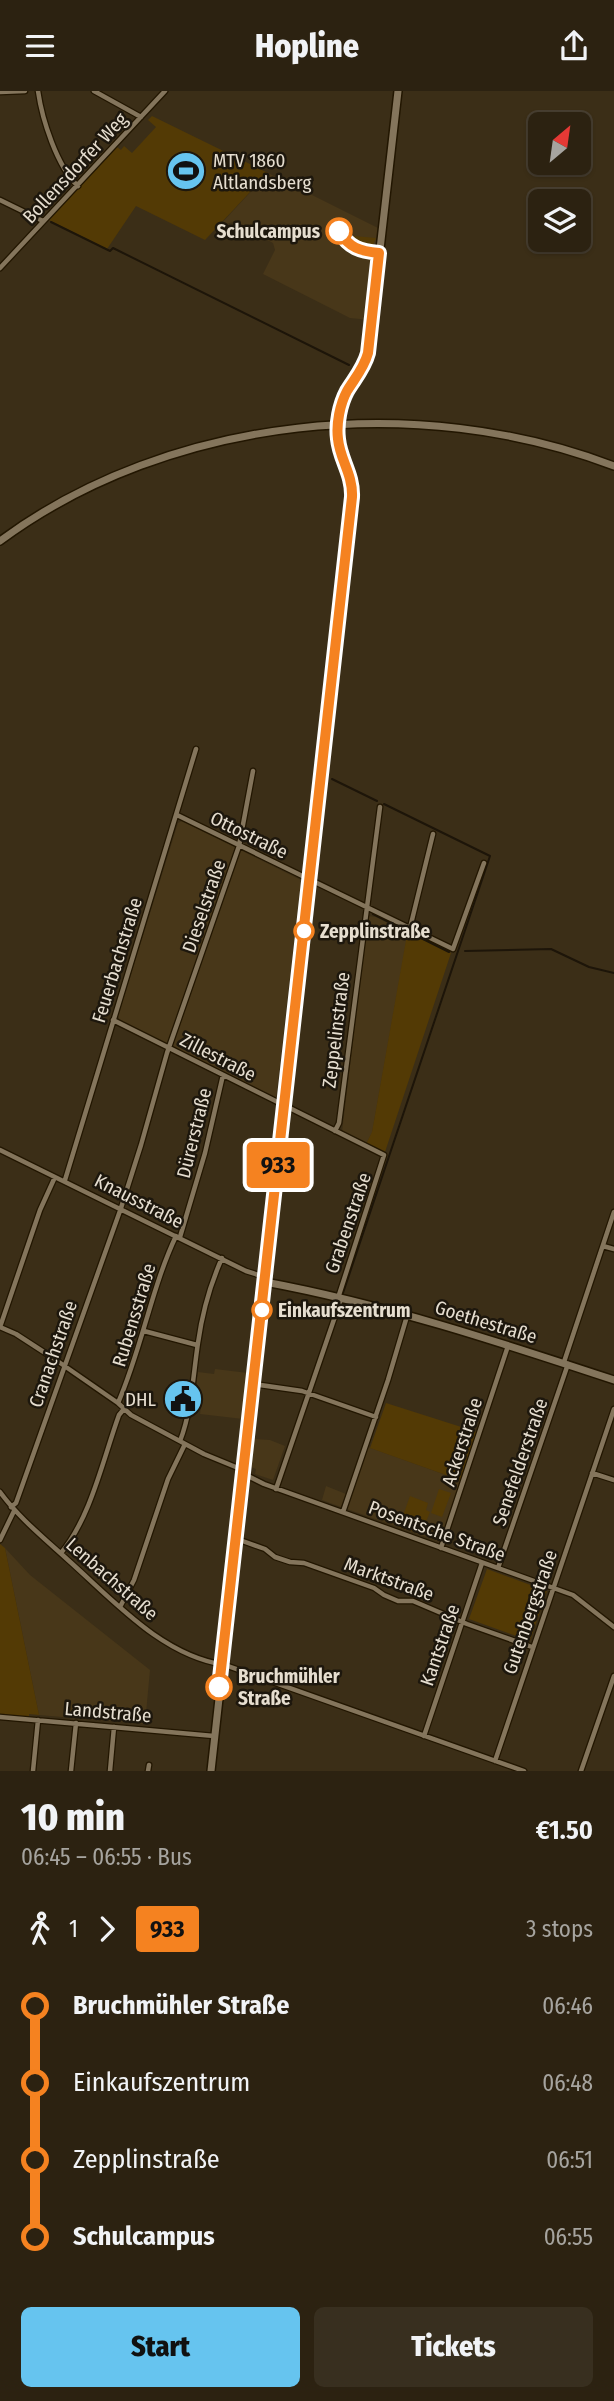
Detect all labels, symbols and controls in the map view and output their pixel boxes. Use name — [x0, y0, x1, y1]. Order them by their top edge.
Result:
icon: menu — [21, 27, 59, 65]
text: Hopline — [255, 27, 359, 65]
icon: share — [555, 27, 593, 65]
street label: Bollensdorfer Weg — [18, 108, 132, 228]
north arrow — [528, 112, 592, 175]
map controls — [528, 112, 591, 252]
place label: MTV 1860 Altlandsberg — [213, 149, 311, 194]
sports icon: MTV 1860 Altlandsberg — [165, 150, 207, 192]
button: layers — [528, 189, 591, 252]
marker: Schulcampus — [326, 218, 352, 244]
place label: Schulcampus — [216, 220, 321, 243]
street label: Ottostraße — [207, 806, 291, 864]
street label: Dieselstraße — [177, 856, 231, 956]
street label: Feuerbachstraße — [87, 895, 147, 1025]
place label: Zepplinstraße — [320, 920, 431, 943]
marker: Zepplinstraße — [294, 921, 314, 941]
street label: Zeppelinstraße — [317, 971, 355, 1089]
street label: Zillestraße — [176, 1028, 260, 1086]
street label: Dürerstraße — [172, 1086, 216, 1180]
line badge: 933 — [238, 1142, 318, 1188]
text: 933 — [261, 1151, 295, 1179]
street label: Knausstraße — [91, 1169, 187, 1233]
street label: Grabenstraße — [320, 1170, 376, 1276]
street label: Rubensstraße — [107, 1260, 161, 1370]
street label: Goethestraße — [432, 1296, 540, 1348]
street label: Cranachstraße — [24, 1298, 82, 1410]
place label: Einkaufszentrum — [278, 1299, 410, 1322]
marker: Einkaufszentrum — [252, 1300, 272, 1320]
public building icon: DHL — [162, 1378, 204, 1420]
place label: DHL — [125, 1388, 157, 1411]
street label: Ackerstraße — [437, 1395, 487, 1489]
street label: Senefelderstraße — [487, 1395, 553, 1529]
street label: Posentsche Straße — [366, 1496, 508, 1566]
street label: Lenbachstraße — [61, 1533, 163, 1625]
street label: Gutenbergstraße — [498, 1547, 562, 1677]
street label: Marktstraße — [341, 1552, 437, 1606]
street label: Kantstraße — [415, 1601, 465, 1689]
place label: Bruchmühler Straße — [238, 1665, 341, 1710]
marker: Bruchmühler Straße — [206, 1674, 232, 1700]
street label: Landstraße — [64, 1697, 152, 1727]
text: 10 min — [21, 1794, 125, 1840]
text: €1.50 — [536, 1815, 593, 1846]
text: 06:45 – 06:55 · Bus — [21, 1843, 192, 1871]
icon: walk — [21, 1910, 59, 1948]
icon: forward — [88, 1910, 126, 1948]
text: 1 — [69, 1915, 78, 1943]
text: 933 — [150, 1915, 185, 1943]
text: 3 stops — [526, 1915, 593, 1943]
text: Bruchmühler Straße — [73, 1990, 289, 2021]
text: 06:46 — [542, 1992, 593, 2020]
text: Einkaufszentrum — [73, 2067, 250, 2098]
text: 06:48 — [542, 2069, 593, 2097]
text: Zepplinstraße — [73, 2144, 220, 2175]
text: 06:51 — [546, 2146, 593, 2174]
text: Schulcampus — [73, 2221, 215, 2252]
text: 06:55 — [544, 2223, 593, 2251]
button: Start — [21, 2307, 300, 2387]
button: Tickets — [314, 2307, 593, 2387]

